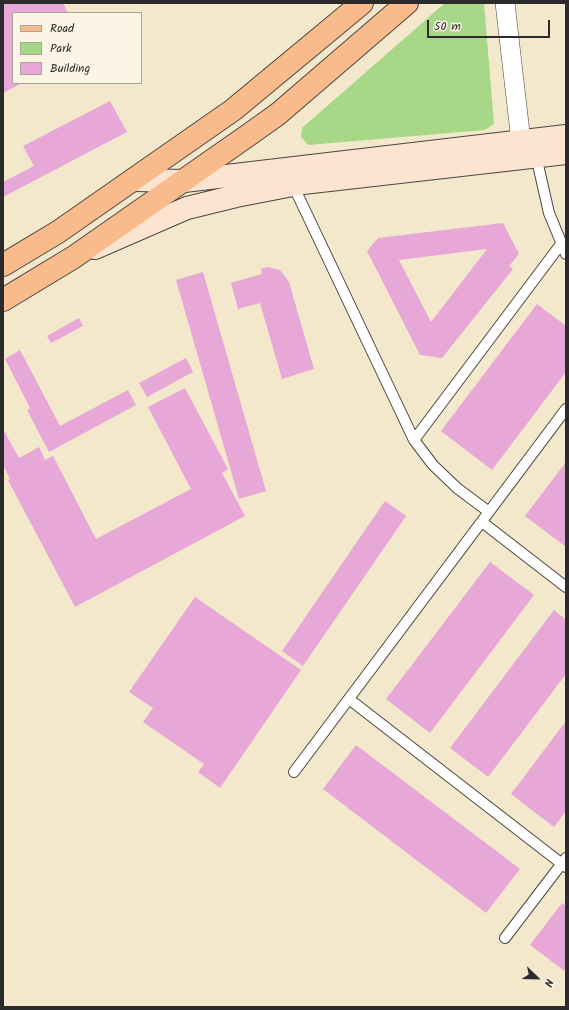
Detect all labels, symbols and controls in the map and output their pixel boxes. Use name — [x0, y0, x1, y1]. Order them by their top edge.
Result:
legend — [12, 12, 142, 84]
scale bar — [429, 12, 552, 38]
text: 50 m — [434, 17, 461, 36]
text: Road — [50, 19, 74, 38]
text: Park — [50, 39, 72, 58]
text: Building — [50, 59, 90, 78]
north arrow — [517, 958, 557, 998]
text: N — [538, 976, 558, 989]

